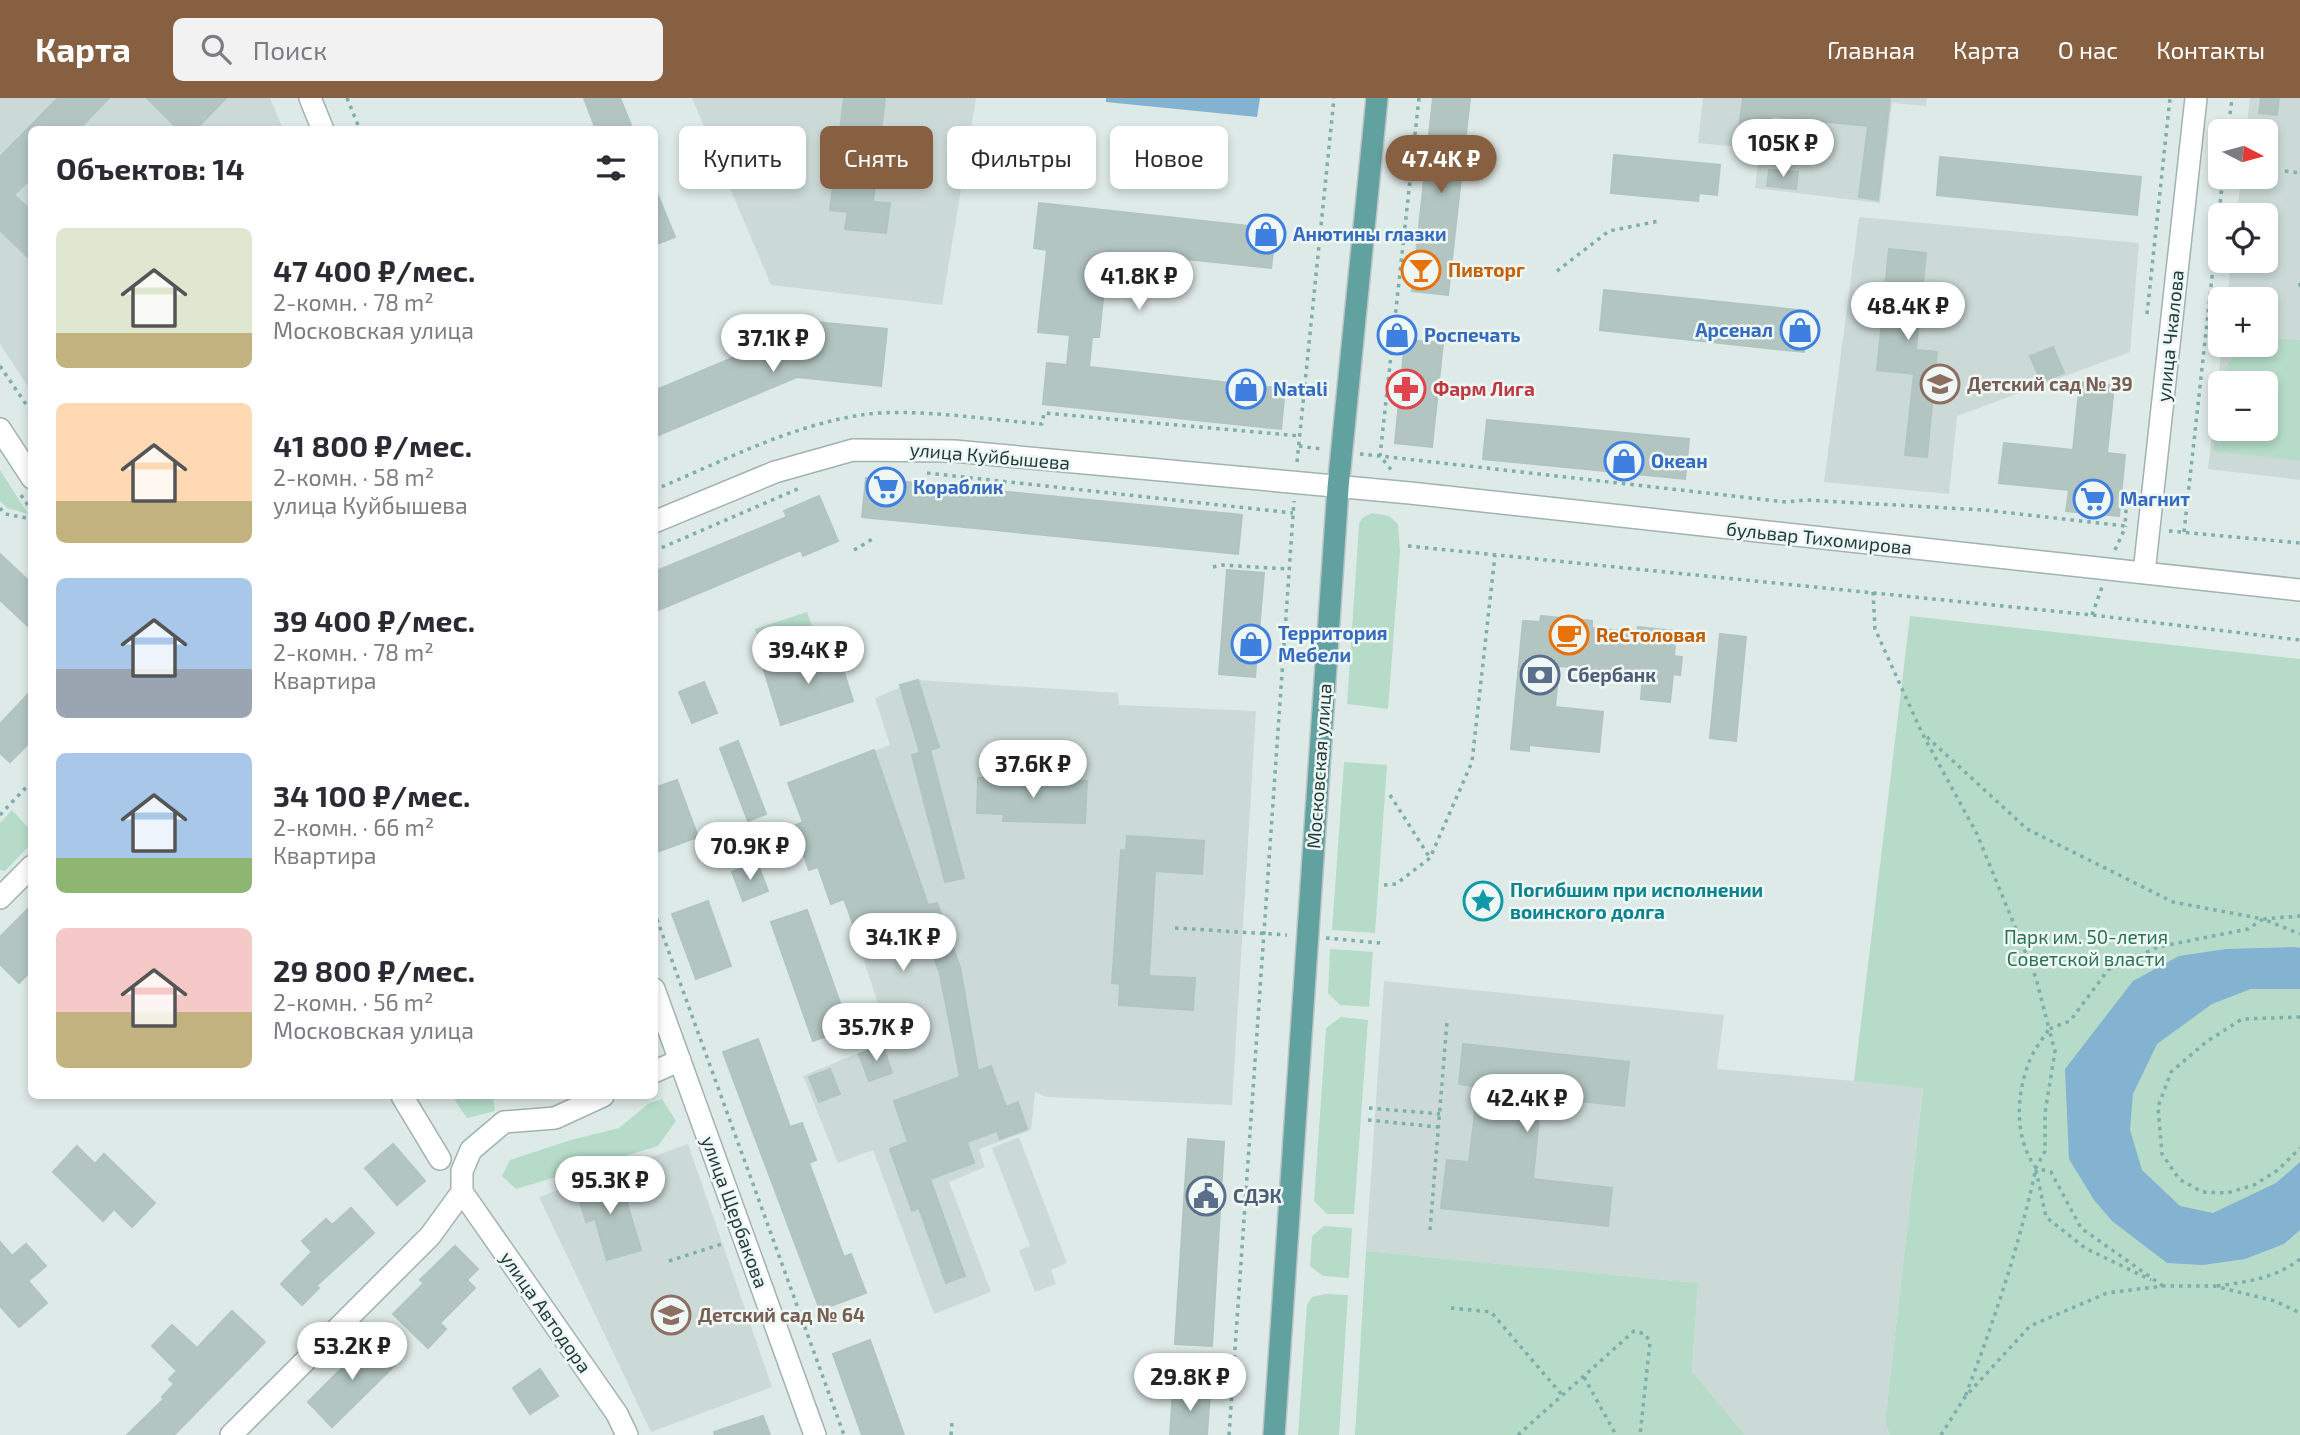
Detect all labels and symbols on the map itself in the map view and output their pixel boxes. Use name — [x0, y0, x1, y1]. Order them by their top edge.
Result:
north arrow — [2208, 119, 2278, 189]
pin: 105K ₽ — [1726, 120, 1840, 179]
pin: 47.4K ₽ — [1376, 136, 1506, 195]
shop icon: Анютины глазки — [1245, 213, 1287, 255]
place label: Анютины глазки — [1293, 222, 1447, 245]
bar icon: Пивторг — [1400, 249, 1442, 291]
pin: 41.8K ₽ — [1074, 252, 1204, 312]
place label: Пивторг — [1448, 258, 1525, 281]
street label: улица Чкалова — [2151, 269, 2189, 403]
pin: 48.4K ₽ — [1843, 282, 1973, 342]
shop icon: Арсенал — [1779, 309, 1821, 351]
pin: 37.1K ₽ — [708, 314, 838, 374]
shop icon: Роспечать — [1376, 314, 1418, 356]
place label: Арсенал — [1695, 318, 1773, 341]
place label: Роспечать — [1424, 323, 1520, 346]
school or university icon: Детский сад № 39 — [1919, 363, 1961, 405]
shop icon: Natali — [1225, 368, 1267, 410]
pharmacy icon: Фарм Лига — [1385, 368, 1427, 410]
place label: Детский сад № 39 — [1967, 372, 2133, 395]
place label: Natali — [1273, 377, 1328, 400]
place label: Фарм Лига — [1433, 377, 1535, 400]
street label: улица Куйбышева — [909, 437, 1071, 475]
shop icon: Океан — [1603, 440, 1645, 482]
place label: Океан — [1651, 449, 1708, 472]
supermarket icon: Кораблик — [865, 466, 907, 508]
place label: Кораблик — [913, 475, 1004, 498]
supermarket icon: Магнит — [2072, 478, 2114, 520]
place label: Магнит — [2120, 487, 2190, 510]
street label: бульвар Тихомирова — [1725, 516, 1913, 560]
cafe icon: ReСтоловая — [1548, 614, 1590, 656]
place label: Территория Мебели — [1278, 621, 1388, 666]
shop icon: Территория Мебели — [1230, 623, 1272, 665]
place label: ReСтоловая — [1596, 623, 1706, 646]
pin: 39.4K ₽ — [743, 626, 873, 686]
bank icon: Сбербанк — [1519, 654, 1561, 696]
place label: Сбербанк — [1567, 663, 1656, 686]
street label: Московская улица — [1301, 682, 1337, 850]
pin: 37.6K ₽ — [968, 740, 1098, 800]
pin: 70.9K ₽ — [685, 822, 815, 882]
place label: Погибшим при исполнении воинского долга — [1510, 878, 1763, 923]
place icon: Погибшим при исполнении воинского долга — [1462, 880, 1504, 922]
pin: 34.1K ₽ — [838, 914, 968, 973]
park label: Парк им. 50-летия Советской власти — [2004, 925, 2168, 970]
pin: 35.7K ₽ — [811, 1004, 941, 1063]
pin: 42.4K ₽ — [1462, 1074, 1592, 1134]
street label: улица Щербакова — [696, 1133, 774, 1291]
pin: 95.3K ₽ — [545, 1156, 675, 1216]
public building icon: СДЭК — [1185, 1175, 1227, 1217]
place label: СДЭК — [1233, 1184, 1282, 1207]
street label: улица Автодора — [495, 1247, 597, 1377]
school or university icon: Детский сад № 64 — [650, 1294, 692, 1336]
place label: Детский сад № 64 — [698, 1303, 865, 1326]
pin: 53.2K ₽ — [287, 1322, 417, 1382]
pin: 29.8K ₽ — [1125, 1354, 1255, 1413]

